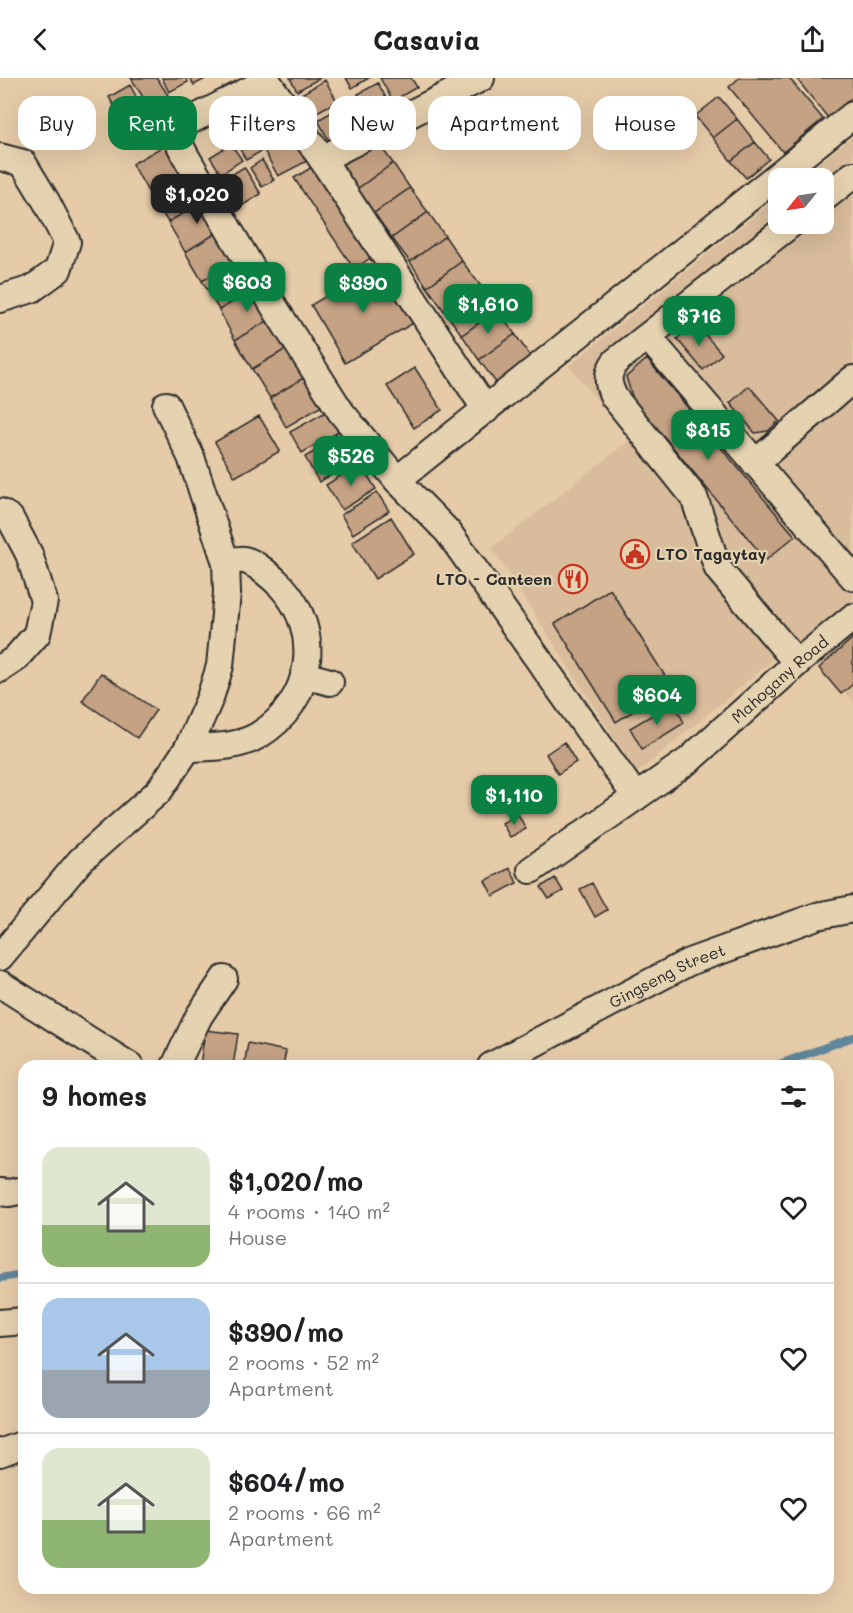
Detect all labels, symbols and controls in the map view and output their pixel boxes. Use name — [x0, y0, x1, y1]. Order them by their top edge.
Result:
text: Casavia — [373, 22, 480, 57]
icon: back — [24, 23, 57, 56]
icon: share — [796, 23, 829, 56]
chip: Buy — [18, 96, 96, 150]
chip: Rent — [108, 96, 197, 150]
chip: Filters — [209, 96, 317, 150]
chip: New — [329, 96, 416, 150]
chip: Apartment — [428, 96, 581, 150]
chip: House — [593, 96, 697, 150]
north arrow — [768, 168, 834, 234]
map controls — [768, 168, 834, 234]
pin: $1,020 — [148, 174, 246, 225]
text: $1,020 — [165, 180, 229, 206]
pin: $603 — [211, 262, 283, 313]
pin: $390 — [327, 263, 399, 314]
text: $603 — [222, 268, 272, 294]
text: $390 — [338, 269, 388, 295]
pin: $1,610 — [439, 284, 537, 335]
text: $1,610 — [457, 290, 519, 316]
pin: $716 — [663, 296, 735, 347]
text: $716 — [677, 302, 721, 328]
pin: $815 — [672, 410, 744, 461]
text: $815 — [685, 416, 731, 442]
pin: $526 — [315, 436, 387, 487]
text: $526 — [327, 442, 375, 468]
public building icon: LTO Tagaytay — [619, 538, 651, 570]
place label: LTO Tagaytay — [656, 543, 767, 564]
restaurant icon: LTO - Canteen — [557, 563, 589, 595]
place label: LTO - Canteen — [436, 568, 552, 589]
street label: Mahogany Road — [726, 631, 832, 727]
pin: $604 — [621, 675, 693, 726]
text: $604 — [632, 681, 682, 707]
pin: $1,110 — [465, 775, 563, 826]
text: $1,110 — [485, 781, 543, 807]
street label: Gingseng Street — [605, 939, 728, 1012]
text: 9 homes — [42, 1079, 147, 1113]
icon: filters — [777, 1080, 810, 1113]
text: $1,020/mo — [228, 1164, 363, 1198]
icon: home — [90, 1171, 162, 1243]
icon: heart — [777, 1191, 810, 1224]
text: 4 rooms · 140 m² — [228, 1198, 390, 1224]
text: House — [228, 1224, 287, 1250]
text: $390/mo — [228, 1315, 344, 1349]
icon: home — [90, 1322, 162, 1394]
icon: heart — [777, 1342, 810, 1375]
text: 2 rooms · 52 m² — [228, 1349, 379, 1375]
text: Apartment — [228, 1375, 334, 1401]
text: $604/mo — [228, 1465, 345, 1499]
icon: home — [90, 1472, 162, 1544]
icon: heart — [777, 1492, 810, 1525]
text: 2 rooms · 66 m² — [228, 1499, 381, 1525]
text: Apartment — [228, 1525, 334, 1551]

